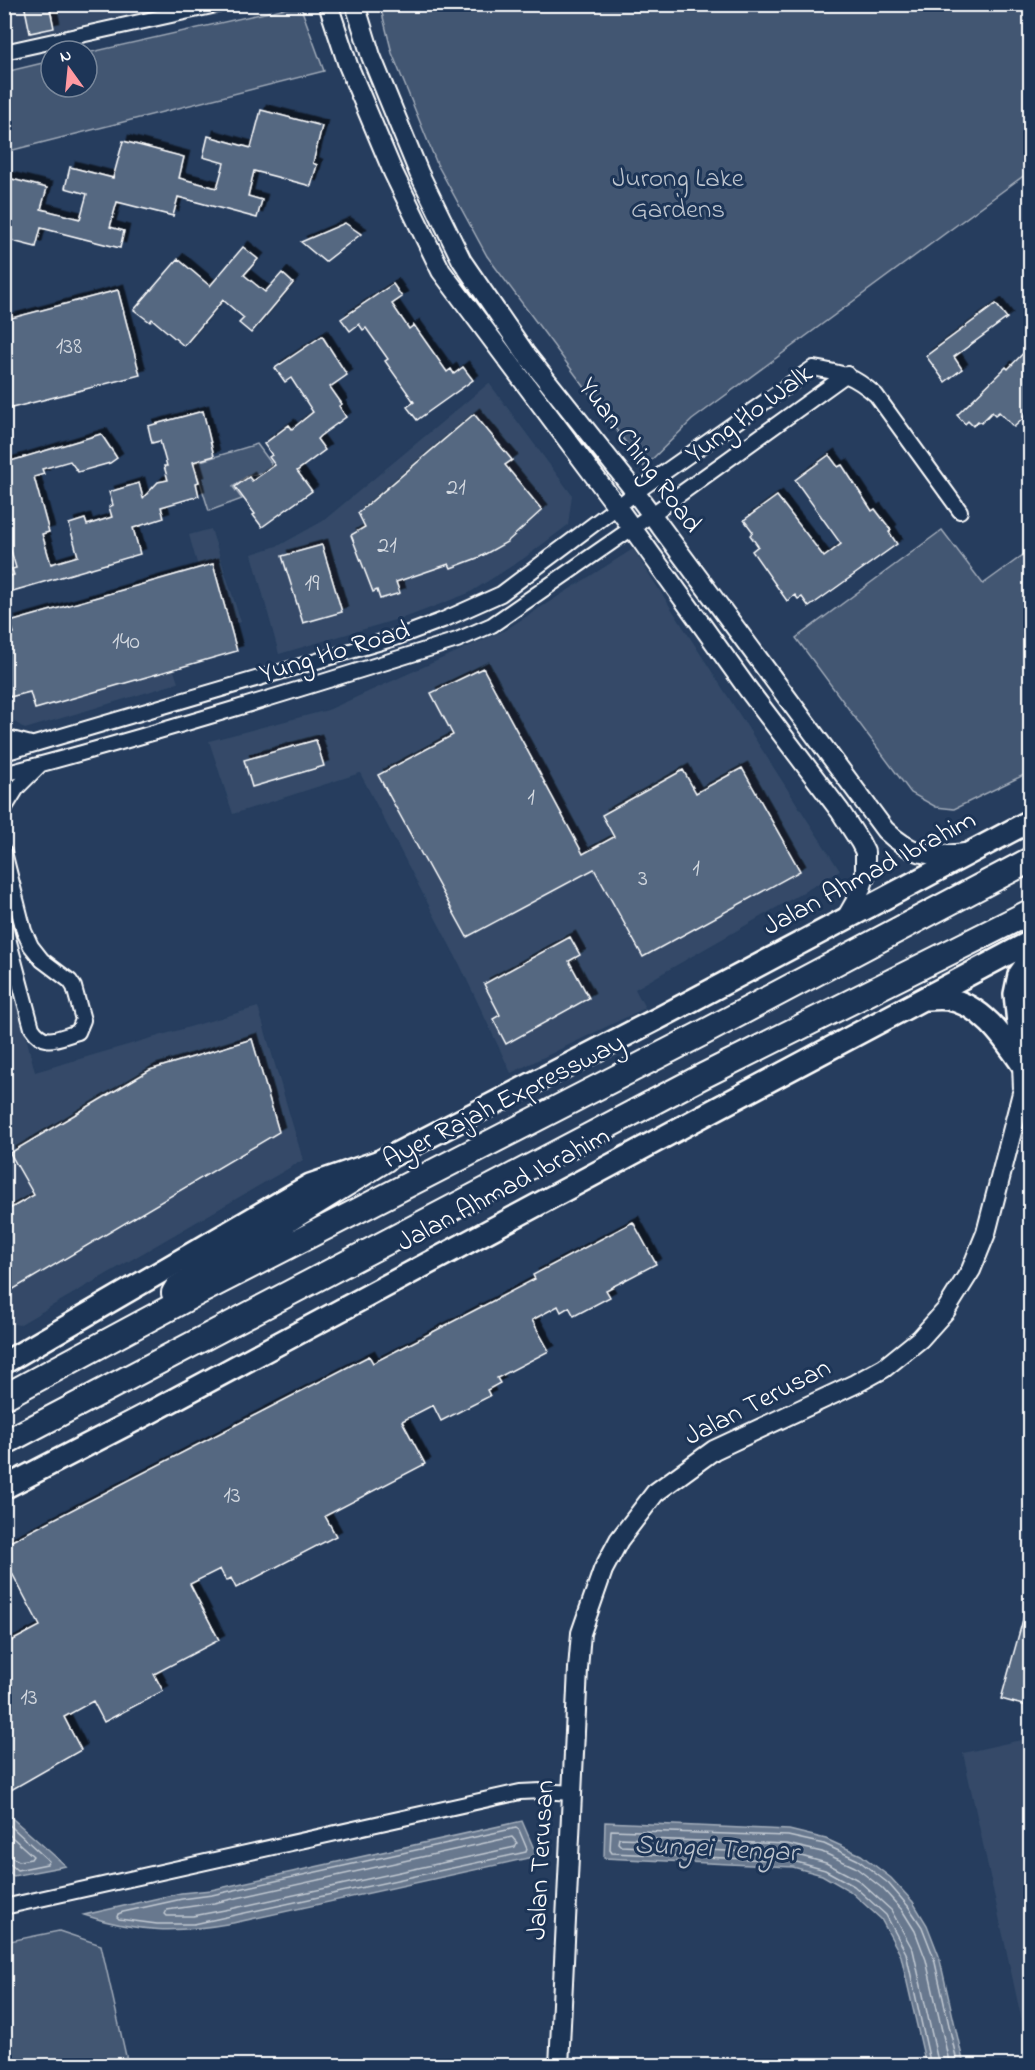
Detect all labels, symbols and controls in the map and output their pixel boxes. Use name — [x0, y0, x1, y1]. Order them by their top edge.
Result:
north arrow — [39, 39, 99, 99]
text: N — [57, 43, 74, 69]
park label: Jurong Lake Gardens — [612, 160, 745, 230]
house number: 138 — [56, 330, 82, 365]
street label: Yung Ho Walk — [679, 356, 822, 474]
street label: Yuan Ching Road — [568, 370, 710, 542]
house number: 21 — [446, 471, 466, 506]
house number: 21 — [377, 529, 397, 564]
house number: 19 — [305, 567, 320, 602]
street label: Yung Ho Road — [255, 612, 415, 694]
house number: 140 — [112, 625, 140, 660]
house number: 1 — [527, 781, 535, 816]
street label: Jalan Ahmad Ibrahim — [757, 801, 983, 947]
house number: 1 — [692, 852, 700, 887]
house number: 3 — [638, 862, 648, 897]
street label: Ayer Rajah Expressway — [376, 1024, 632, 1180]
street label: Jalan Ahmad Ibrahim — [391, 1117, 617, 1263]
street label: Jalan Terusan — [678, 1349, 838, 1457]
house number: 13 — [223, 1479, 241, 1514]
house number: 13 — [20, 1681, 38, 1716]
street label: Jalan Terusan — [518, 1779, 566, 1941]
water label: Sungei Tengar — [633, 1825, 802, 1875]

